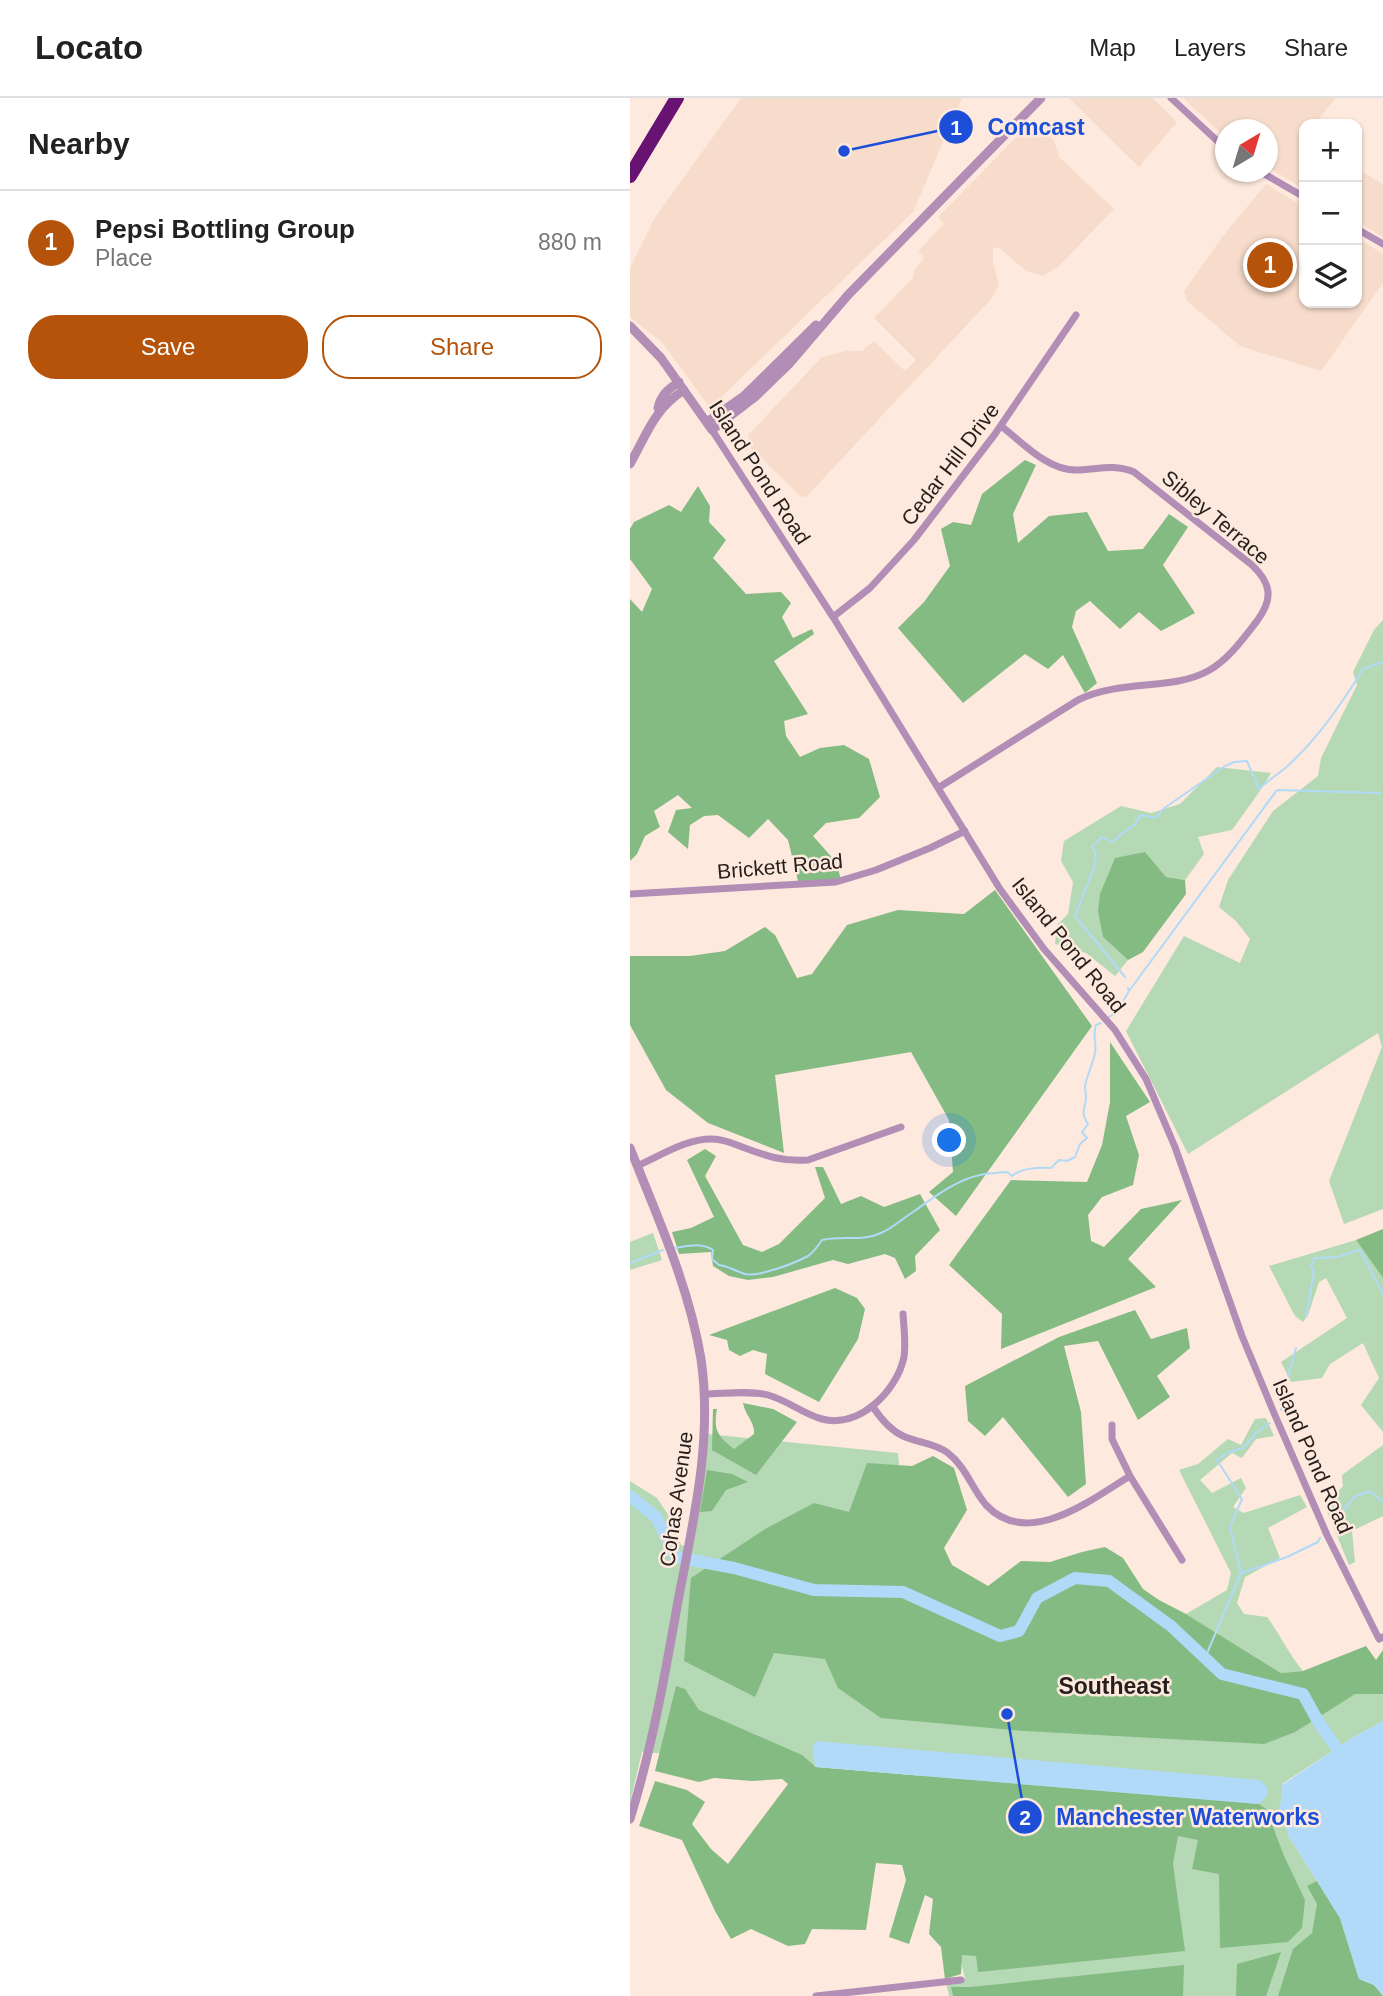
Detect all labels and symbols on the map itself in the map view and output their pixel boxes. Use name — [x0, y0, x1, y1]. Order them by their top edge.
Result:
callout: Comcast — [938, 105, 1099, 149]
text: Comcast — [987, 114, 1085, 140]
text: 1 — [950, 116, 962, 139]
north arrow — [1215, 119, 1278, 182]
pin: 1 — [1247, 239, 1293, 291]
street label: Island Pond Road — [705, 396, 815, 548]
street label: Cedar Hill Drive — [897, 398, 1003, 530]
street label: Sibley Terrace — [1158, 466, 1274, 568]
street label: Brickett Road — [716, 849, 844, 883]
street label: Island Pond Road — [1008, 873, 1130, 1017]
your location — [932, 1123, 966, 1157]
street label: Island Pond Road — [1269, 1375, 1357, 1537]
street label: Cohas Avenue — [655, 1430, 697, 1568]
district label: Southeast — [1058, 1673, 1170, 1699]
callout: Manchester Waterworks — [1007, 1795, 1334, 1839]
text: Manchester Waterworks — [1056, 1804, 1320, 1830]
text: 2 — [1019, 1806, 1031, 1829]

